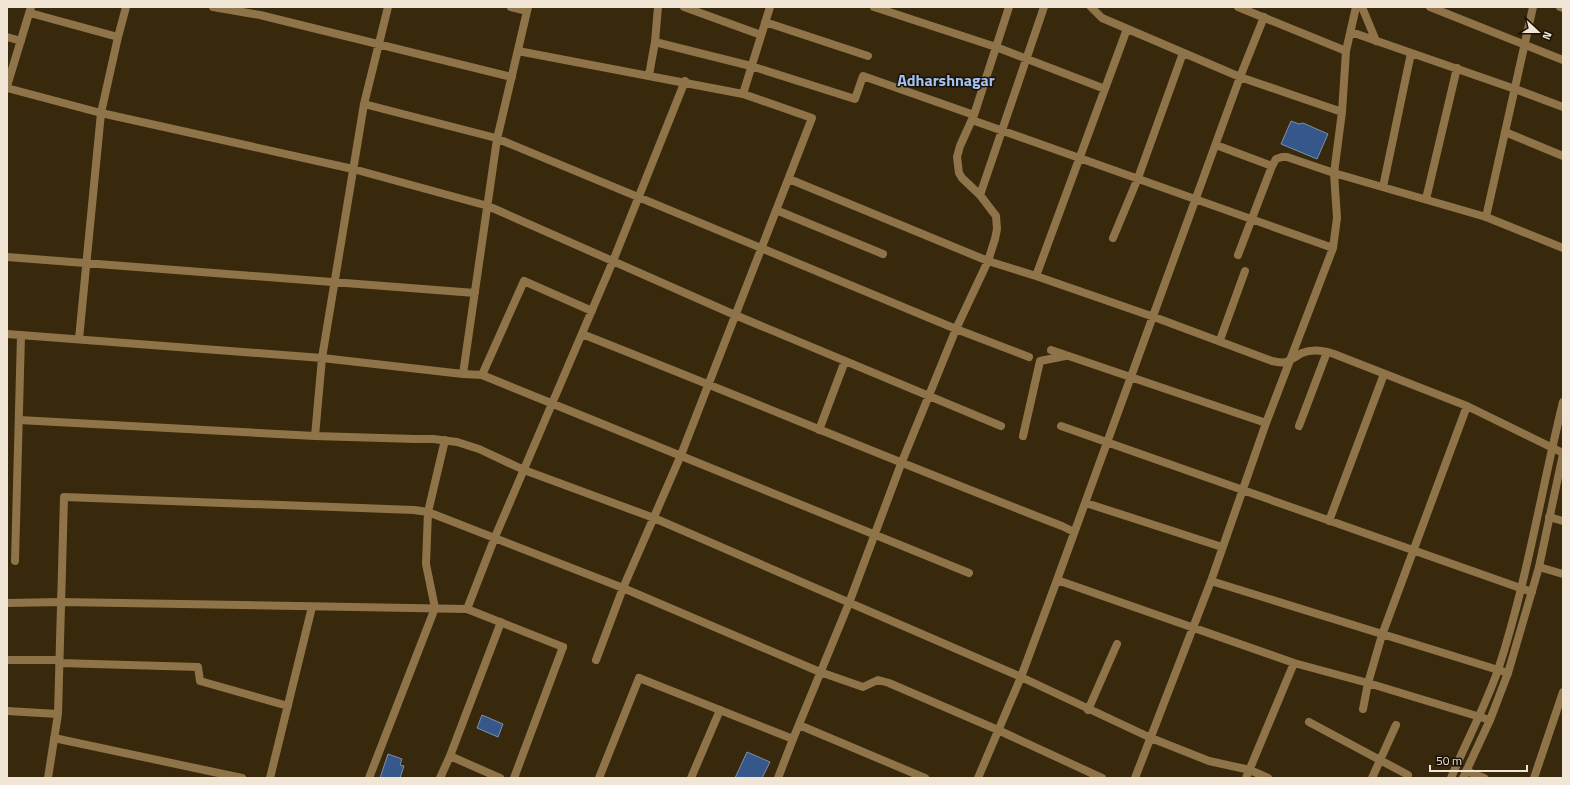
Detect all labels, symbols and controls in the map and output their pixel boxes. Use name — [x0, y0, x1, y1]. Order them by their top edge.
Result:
north arrow — [1518, 12, 1558, 52]
text: N — [1538, 29, 1556, 42]
district label: Adharshnagar — [897, 68, 995, 92]
scale bar — [1430, 747, 1527, 773]
text: 50 m — [1436, 751, 1462, 770]

